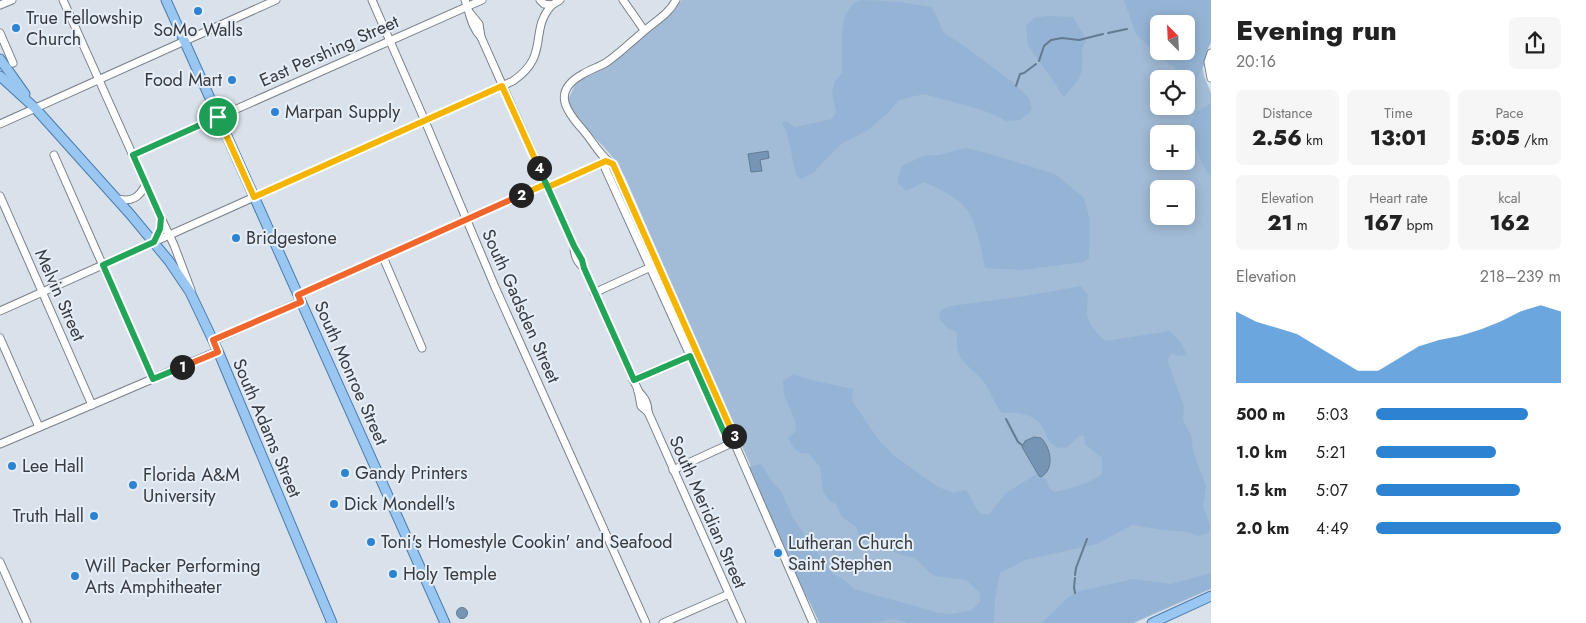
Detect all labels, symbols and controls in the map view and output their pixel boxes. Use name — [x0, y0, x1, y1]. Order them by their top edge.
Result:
place label: True Fellowship Church — [26, 5, 143, 52]
marker: SoMo Walls — [192, 5, 204, 17]
street label: East Pershing Street — [255, 8, 403, 93]
text: Evening run — [1236, 10, 1397, 51]
north arrow — [1150, 15, 1195, 60]
map controls — [1150, 15, 1195, 225]
place label: SoMo Walls — [153, 17, 243, 43]
button: share — [1509, 17, 1561, 69]
marker: True Fellowship Church — [10, 22, 22, 34]
text: 20:16 — [1236, 50, 1276, 73]
place label: Food Mart — [144, 67, 223, 93]
button: locate — [1150, 70, 1195, 115]
marker: Food Mart — [226, 74, 238, 86]
pin — [197, 96, 239, 138]
place label: Marpan Supply — [285, 99, 400, 125]
icon: arrive — [204, 103, 232, 131]
text: Distance — [1262, 103, 1313, 123]
text: Time — [1384, 103, 1413, 123]
text: Pace — [1496, 103, 1523, 123]
marker: Marpan Supply — [269, 106, 281, 118]
text: 2.56 — [1252, 123, 1302, 153]
text: 13:01 — [1370, 123, 1427, 153]
text: 5:05 — [1471, 123, 1520, 153]
button: + — [1150, 125, 1195, 170]
text: km — [1302, 130, 1323, 150]
text: /km — [1520, 130, 1548, 150]
pin: 4 — [526, 156, 552, 180]
text: 4 — [535, 158, 544, 178]
button: − — [1150, 180, 1195, 225]
pin: 2 — [508, 182, 534, 208]
text: 2 — [517, 185, 526, 205]
text: Elevation — [1261, 188, 1314, 208]
text: Heart rate — [1369, 188, 1428, 208]
text: kcal — [1498, 188, 1521, 208]
text: 21 — [1267, 208, 1293, 238]
text: 167 — [1364, 208, 1402, 238]
text: 162 — [1489, 208, 1530, 238]
text: m — [1293, 215, 1308, 235]
text: bpm — [1402, 215, 1433, 235]
place label: Bridgestone — [246, 225, 337, 251]
street label: South Gadsden Street — [475, 225, 567, 388]
marker: Bridgestone — [230, 232, 242, 244]
street label: Melvin Street — [28, 245, 92, 346]
text: Elevation — [1236, 265, 1296, 288]
text: 218–239 m — [1480, 265, 1561, 288]
street label: South Monroe Street — [307, 297, 395, 450]
pin: 1 — [170, 354, 194, 380]
street label: South Adams Street — [226, 354, 308, 502]
text: 1 — [179, 357, 186, 377]
text: 500 m — [1236, 403, 1285, 426]
text: 5:03 — [1316, 403, 1348, 426]
pin: 3 — [722, 424, 746, 448]
text: 3 — [730, 426, 739, 446]
street label: South Meridian Street — [663, 432, 754, 593]
text: 1.0 km — [1236, 441, 1287, 464]
text: 5:21 — [1316, 441, 1346, 464]
place label: Lee Hall — [22, 453, 84, 479]
marker: Lee Hall — [6, 460, 18, 472]
place label: Gandy Printers — [355, 460, 467, 486]
place label: Florida A&M University — [143, 462, 240, 509]
marker: Gandy Printers — [339, 467, 351, 479]
marker: Florida A&M University — [127, 479, 139, 491]
text: 1.5 km — [1236, 479, 1287, 502]
text: 5:07 — [1316, 479, 1348, 502]
place label: Dick Mondell's — [344, 491, 455, 517]
marker: Dick Mondell's — [328, 498, 340, 510]
place label: Truth Hall — [12, 503, 84, 529]
marker: Truth Hall — [88, 510, 100, 522]
text: 2.0 km — [1236, 517, 1289, 540]
text: 4:49 — [1316, 517, 1349, 540]
place label: Toni's Homestyle Cookin' and Seafood — [381, 529, 672, 555]
place label: Lutheran Church Saint Stephen — [788, 530, 913, 577]
marker: Toni's Homestyle Cookin' and Seafood — [365, 536, 377, 548]
marker: Lutheran Church Saint Stephen — [772, 547, 784, 559]
place label: Will Packer Performing Arts Amphitheater — [85, 553, 261, 600]
place label: Holy Temple — [403, 561, 497, 587]
marker: Holy Temple — [387, 568, 399, 580]
marker: Will Packer Performing Arts Amphitheater — [69, 570, 81, 582]

